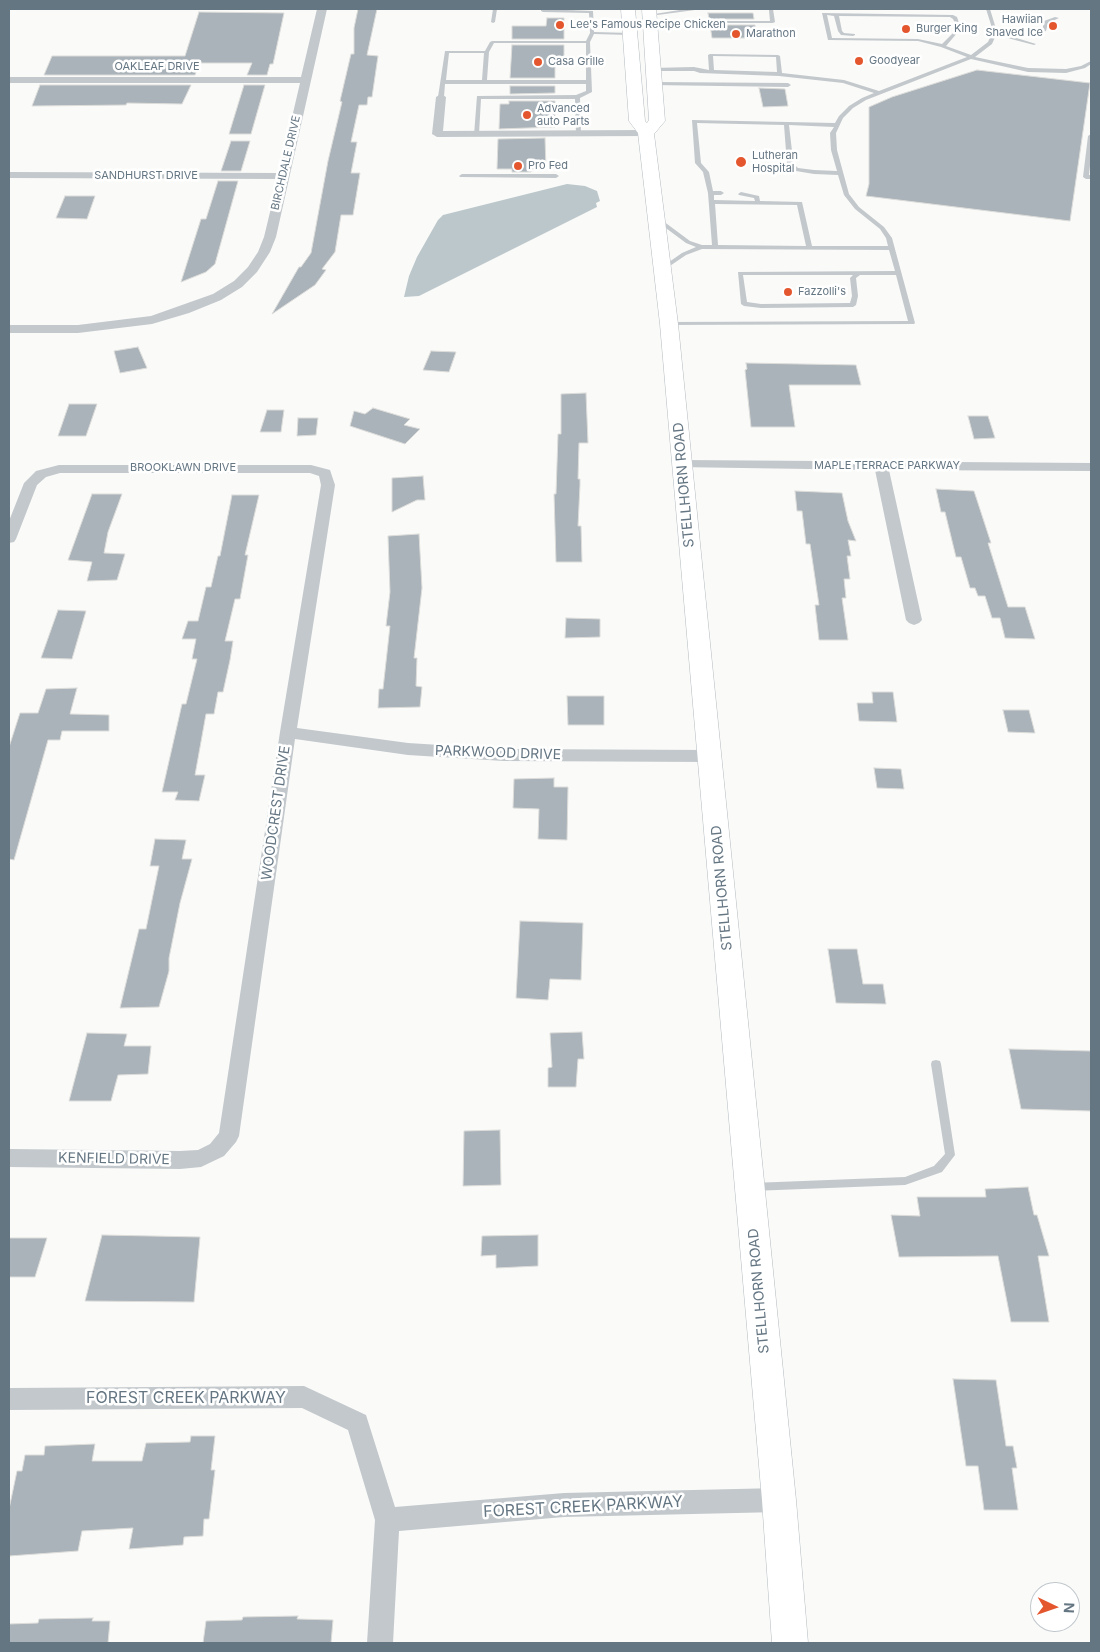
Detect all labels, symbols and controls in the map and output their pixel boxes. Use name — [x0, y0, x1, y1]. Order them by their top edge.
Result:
place label: Hawiian Shaved Ice — [986, 13, 1043, 39]
place label: Lee's Famous Recipe Chicken — [570, 18, 726, 32]
marker: Lee's Famous Recipe Chicken — [554, 19, 566, 31]
marker: Hawiian Shaved Ice — [1047, 20, 1059, 32]
place label: Burger King — [916, 22, 978, 36]
marker: Burger King — [900, 23, 912, 35]
place label: Marathon — [746, 27, 796, 41]
marker: Marathon — [730, 28, 742, 40]
place label: Goodyear — [869, 54, 920, 68]
place label: Casa Grille — [548, 55, 604, 69]
marker: Goodyear — [853, 55, 865, 67]
marker: Casa Grille — [532, 56, 544, 68]
street label: OAKLEAF DRIVE — [114, 60, 200, 74]
place label: Advanced auto Parts — [537, 102, 590, 128]
marker: Advanced auto Parts — [521, 109, 533, 121]
street label: BIRCHDALE DRIVE — [269, 114, 303, 212]
place label: Lutheran Hospital — [752, 149, 798, 175]
marker: Lutheran Hospital — [734, 155, 748, 169]
place label: Pro Fed — [528, 159, 568, 173]
marker: Pro Fed — [512, 160, 524, 172]
street label: SANDHURST DRIVE — [94, 169, 198, 183]
place label: Fazzolli's — [798, 285, 846, 299]
marker: Fazzolli's — [782, 286, 794, 298]
street label: STELLHORN ROAD — [670, 422, 698, 548]
street label: MAPLE TERRACE PARKWAY — [814, 459, 960, 473]
street label: BROOKLAWN DRIVE — [130, 461, 236, 475]
street label: PARKWOOD DRIVE — [435, 742, 561, 764]
street label: WOODCREST DRIVE — [258, 745, 294, 881]
street label: STELLHORN ROAD — [708, 825, 736, 951]
street label: KENFIELD DRIVE — [58, 1150, 170, 1168]
street label: STELLHORN ROAD — [745, 1228, 773, 1354]
street label: FOREST CREEK PARKWAY — [86, 1388, 286, 1408]
street label: FOREST CREEK PARKWAY — [483, 1492, 683, 1522]
north arrow — [1030, 1582, 1080, 1632]
text: N — [1061, 1602, 1078, 1614]

